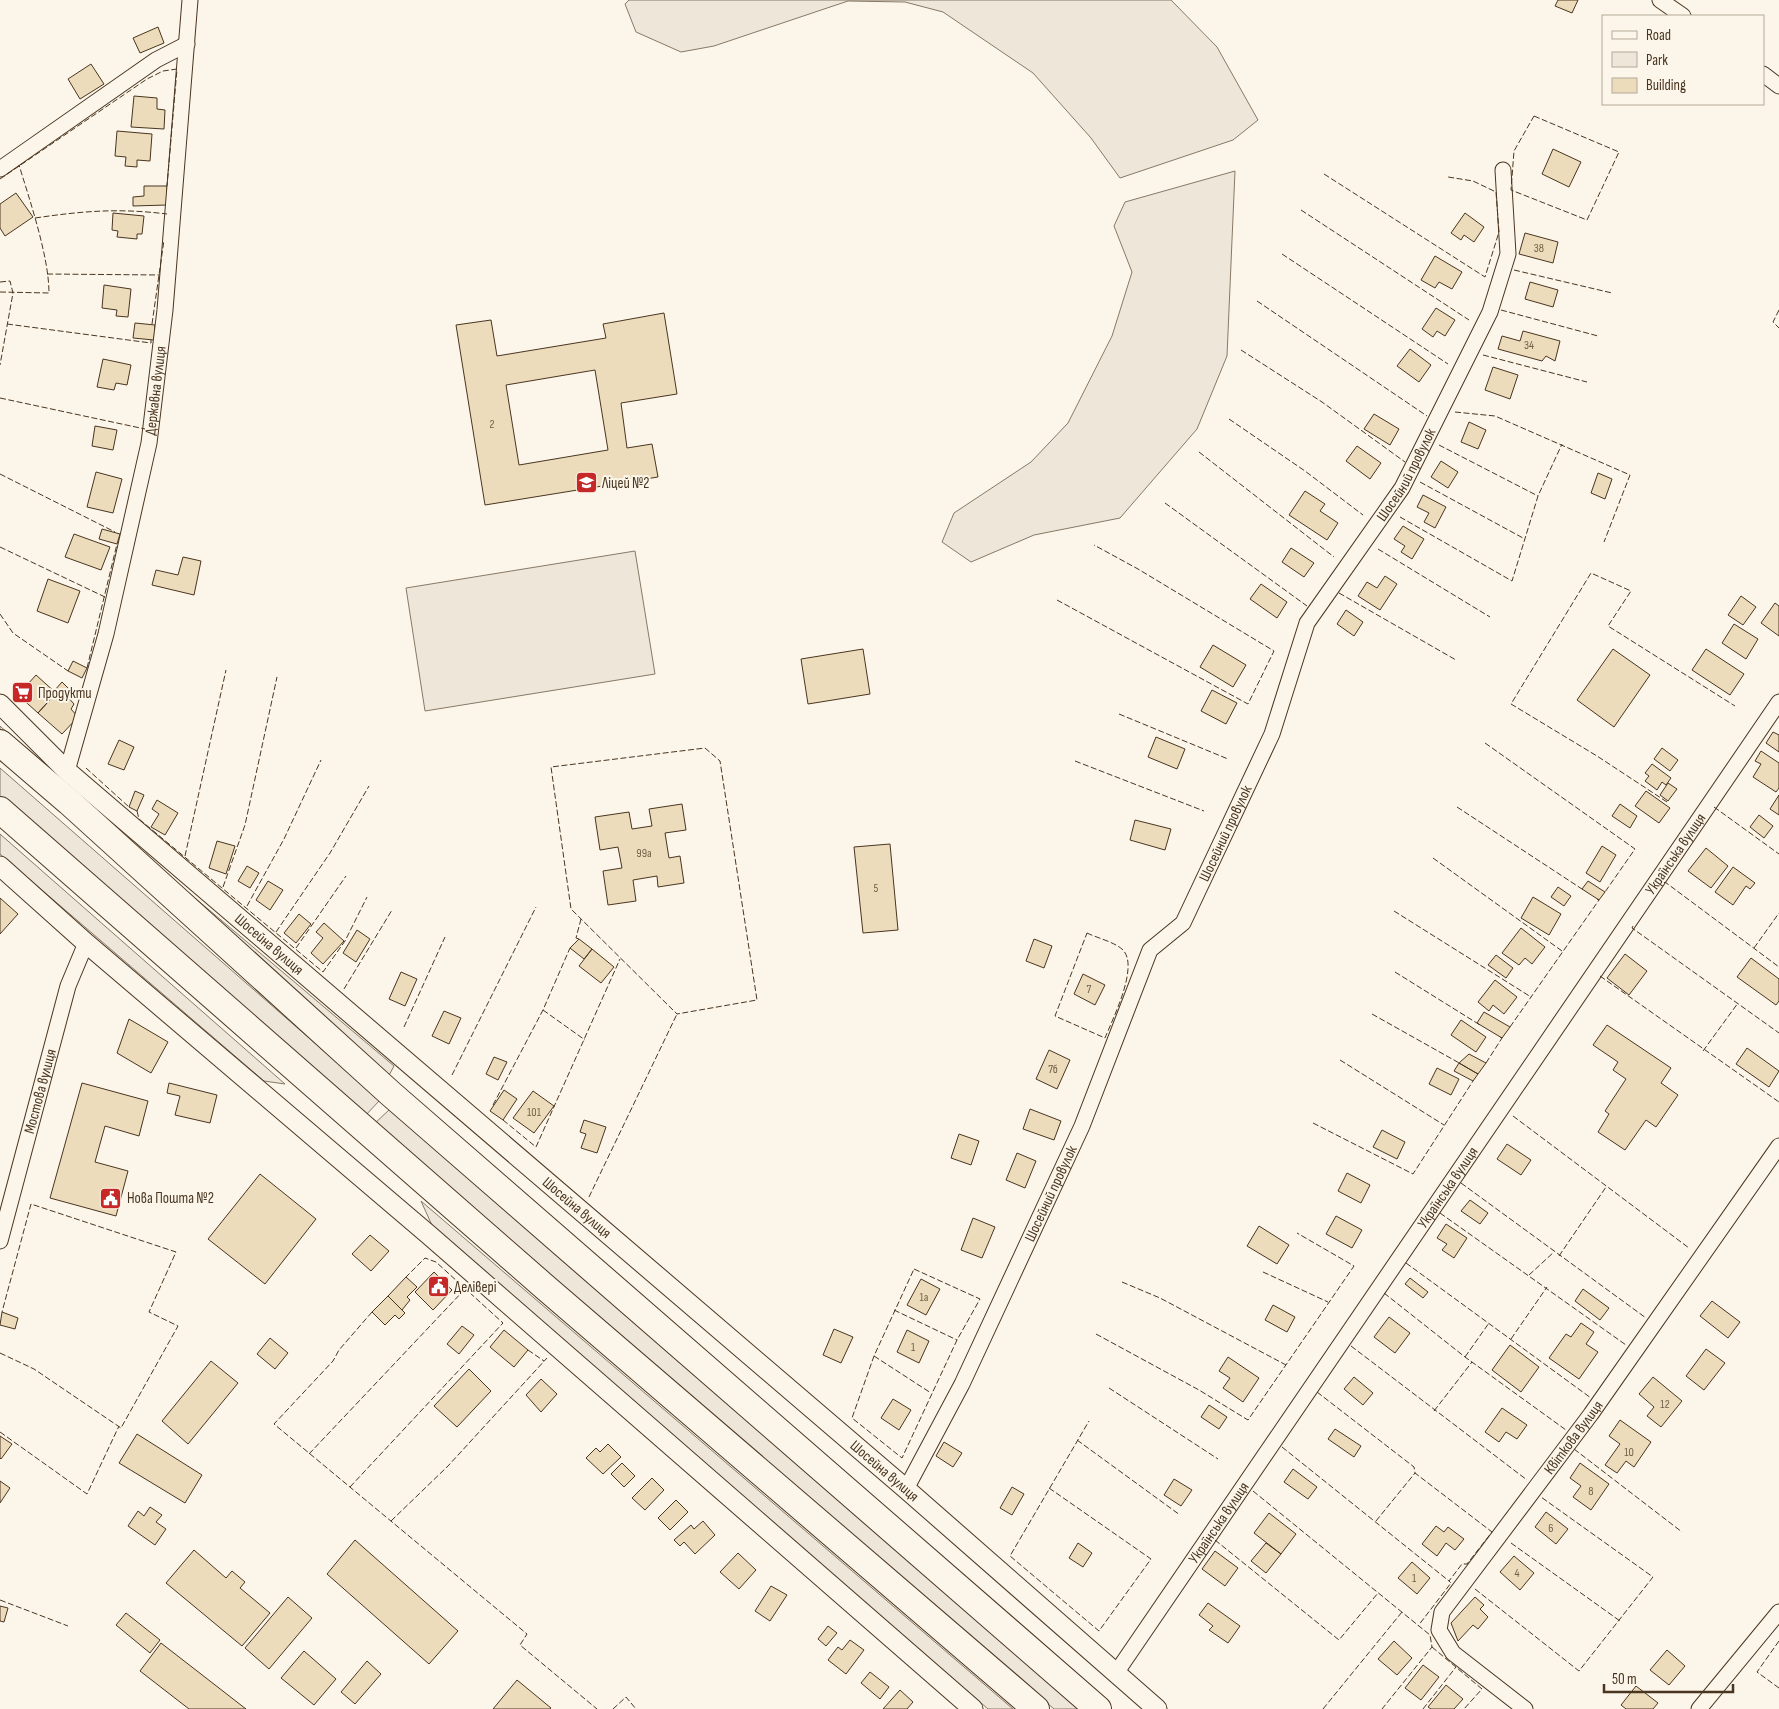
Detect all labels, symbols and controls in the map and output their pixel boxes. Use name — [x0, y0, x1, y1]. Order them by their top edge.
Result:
legend — [1602, 15, 1764, 105]
text: Road — [1646, 26, 1671, 45]
text: Park — [1646, 51, 1668, 70]
text: Building — [1646, 76, 1686, 95]
house number: 38 — [1534, 241, 1544, 256]
house number: 34 — [1524, 338, 1534, 353]
street label: Державна вулиця — [141, 345, 170, 436]
house number: 2 — [490, 417, 495, 432]
street label: Шосейний провулок — [1372, 425, 1440, 525]
school or university icon: Ліцей №2 — [574, 471, 598, 495]
place label: Ліцей №2 — [601, 474, 650, 493]
supermarket icon: Продукти — [10, 681, 34, 705]
place label: Продукти — [38, 684, 92, 703]
street label: Шосейний провулок — [1194, 782, 1256, 884]
street label: Українська вулиця — [1641, 809, 1710, 898]
house number: 99а — [636, 846, 652, 861]
house number: 5 — [874, 881, 879, 896]
street label: Шосейна вулиця — [231, 909, 308, 979]
house number: 7 — [1087, 982, 1092, 997]
street label: Мостова вулиця — [20, 1047, 60, 1136]
house number: 7б — [1048, 1062, 1058, 1077]
house number: 101 — [527, 1105, 542, 1120]
street label: Шосейний провулок — [1020, 1142, 1081, 1245]
street label: Українська вулиця — [1413, 1143, 1482, 1232]
street label: Шосейна вулиця — [539, 1173, 616, 1242]
public building icon: Нова Пошта №2 — [99, 1186, 123, 1210]
place label: Нова Пошта №2 — [127, 1189, 214, 1208]
public building icon: Делівері — [426, 1275, 450, 1299]
place label: Делівері — [454, 1278, 497, 1297]
house number: 1а — [920, 1290, 929, 1305]
house number: 1 — [911, 1340, 916, 1355]
street label: Квіткова вулиця — [1540, 1397, 1607, 1478]
house number: 12 — [1660, 1397, 1670, 1412]
street label: Шосейна вулиця — [846, 1436, 923, 1506]
house number: 10 — [1624, 1445, 1634, 1460]
street label: Українська вулиця — [1184, 1478, 1253, 1567]
house number: 8 — [1588, 1484, 1594, 1499]
house number: 6 — [1548, 1521, 1554, 1536]
house number: 4 — [1514, 1566, 1520, 1581]
house number: 1 — [1412, 1571, 1417, 1586]
scale bar — [1604, 1662, 1733, 1694]
text: 50 m — [1612, 1670, 1637, 1689]

